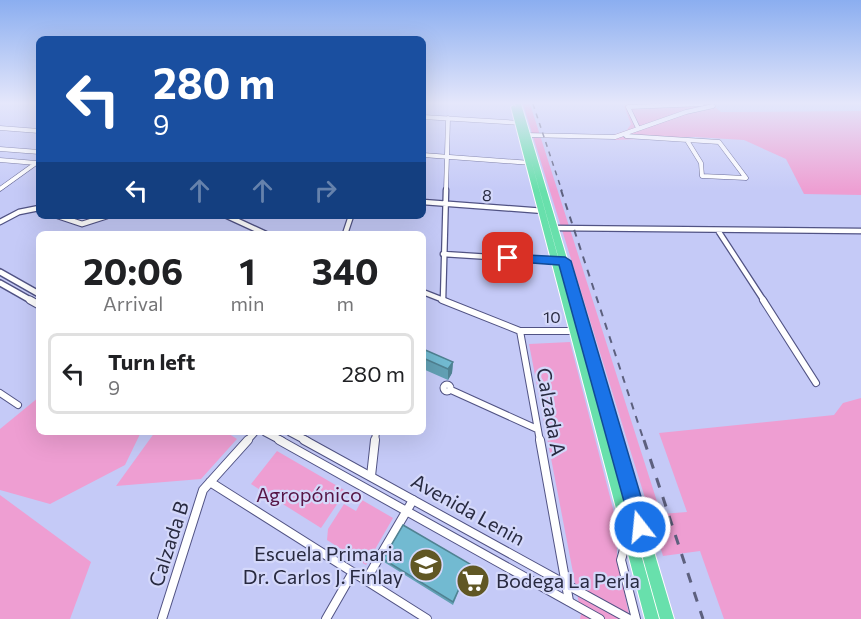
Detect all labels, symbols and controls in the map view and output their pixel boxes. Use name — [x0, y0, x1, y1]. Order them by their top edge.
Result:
text: 280 m — [153, 56, 275, 108]
icon: left — [54, 60, 132, 138]
text: 9 — [153, 108, 169, 141]
icon: left — [120, 174, 153, 207]
icon: ahead — [183, 174, 216, 207]
icon: ahead — [246, 174, 279, 207]
icon: right — [309, 174, 342, 207]
street label: 8 — [482, 185, 493, 204]
pin — [482, 232, 533, 283]
icon: arrive — [491, 241, 524, 274]
text: 20:06 — [83, 248, 183, 292]
text: 1 — [239, 248, 256, 292]
text: 340 — [312, 248, 379, 292]
text: Arrival — [103, 291, 163, 315]
text: min — [230, 291, 264, 315]
text: m — [336, 291, 354, 315]
street label: 10 — [543, 307, 561, 326]
text: Turn left — [108, 348, 195, 375]
icon: left — [57, 357, 90, 390]
text: 280 m — [342, 360, 405, 387]
street label: Calzada A — [532, 366, 572, 458]
text: 9 — [108, 375, 120, 399]
street label: Avenida Lenin — [408, 468, 529, 550]
park label: Agropónico — [256, 482, 362, 506]
position arrow — [608, 495, 672, 559]
street label: Calzada B — [143, 498, 193, 589]
place label: Escuela Primaria Dr. Carlos J. Finlay — [243, 541, 403, 588]
school or university icon: Escuela Primaria Dr. Carlos J. Finlay — [408, 547, 444, 583]
supermarket icon: Bodega La Perla — [455, 563, 491, 599]
place label: Bodega La Perla — [496, 568, 640, 592]

